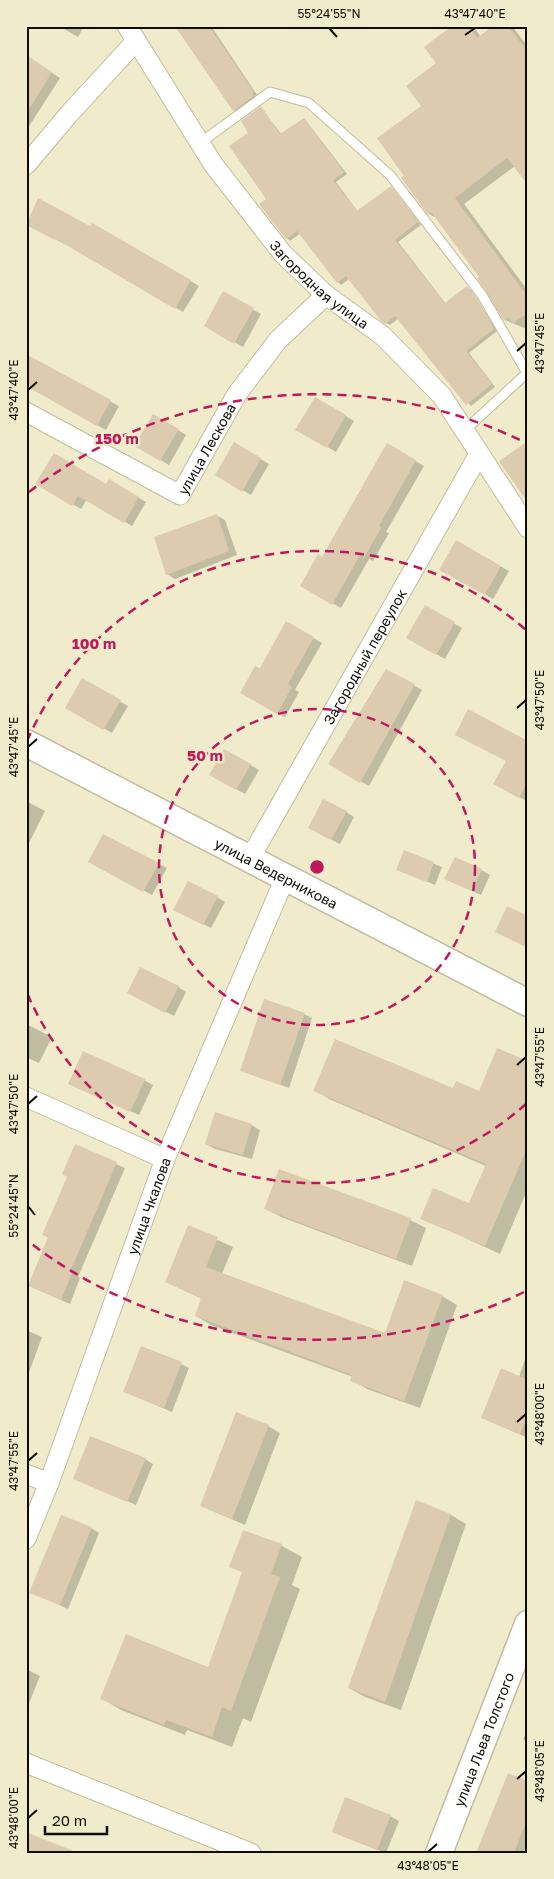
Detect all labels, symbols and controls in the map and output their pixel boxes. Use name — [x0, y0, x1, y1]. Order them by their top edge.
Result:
text: 55°24'55"N — [297, 6, 361, 21]
text: 43°47'40"E — [444, 6, 506, 21]
street label: Загородная улица — [267, 236, 372, 332]
text: 43°47'45"E — [532, 313, 547, 373]
text: 43°47'40"E — [6, 359, 21, 421]
street label: улица Лескова — [174, 400, 239, 498]
text: 150 m — [95, 429, 139, 447]
street label: Загородный переулок — [319, 586, 409, 727]
text: 100 m — [72, 634, 116, 652]
text: 43°47'50"E — [532, 670, 547, 730]
text: 43°47'45"E — [6, 717, 21, 777]
text: 50 m — [187, 746, 223, 764]
street label: улица Ведерникова — [212, 834, 341, 912]
centre of rings — [308, 858, 326, 876]
text: 43°47'55"E — [532, 1027, 547, 1087]
text: 43°47'50"E — [6, 1074, 21, 1134]
street label: улица Чкалова — [123, 1155, 173, 1257]
text: 55°24'45"N — [6, 1174, 21, 1238]
text: 43°48'00"E — [532, 1383, 547, 1445]
text: 43°47'55"E — [6, 1431, 21, 1491]
street label: улица Льва Толстого — [449, 1670, 517, 1809]
text: 43°48'05"E — [532, 1740, 547, 1802]
text: 43°48'00"E — [6, 1787, 21, 1849]
scale bar — [45, 1804, 108, 1836]
text: 20 m — [52, 1811, 87, 1829]
text: 43°48'05"E — [397, 1858, 459, 1873]

